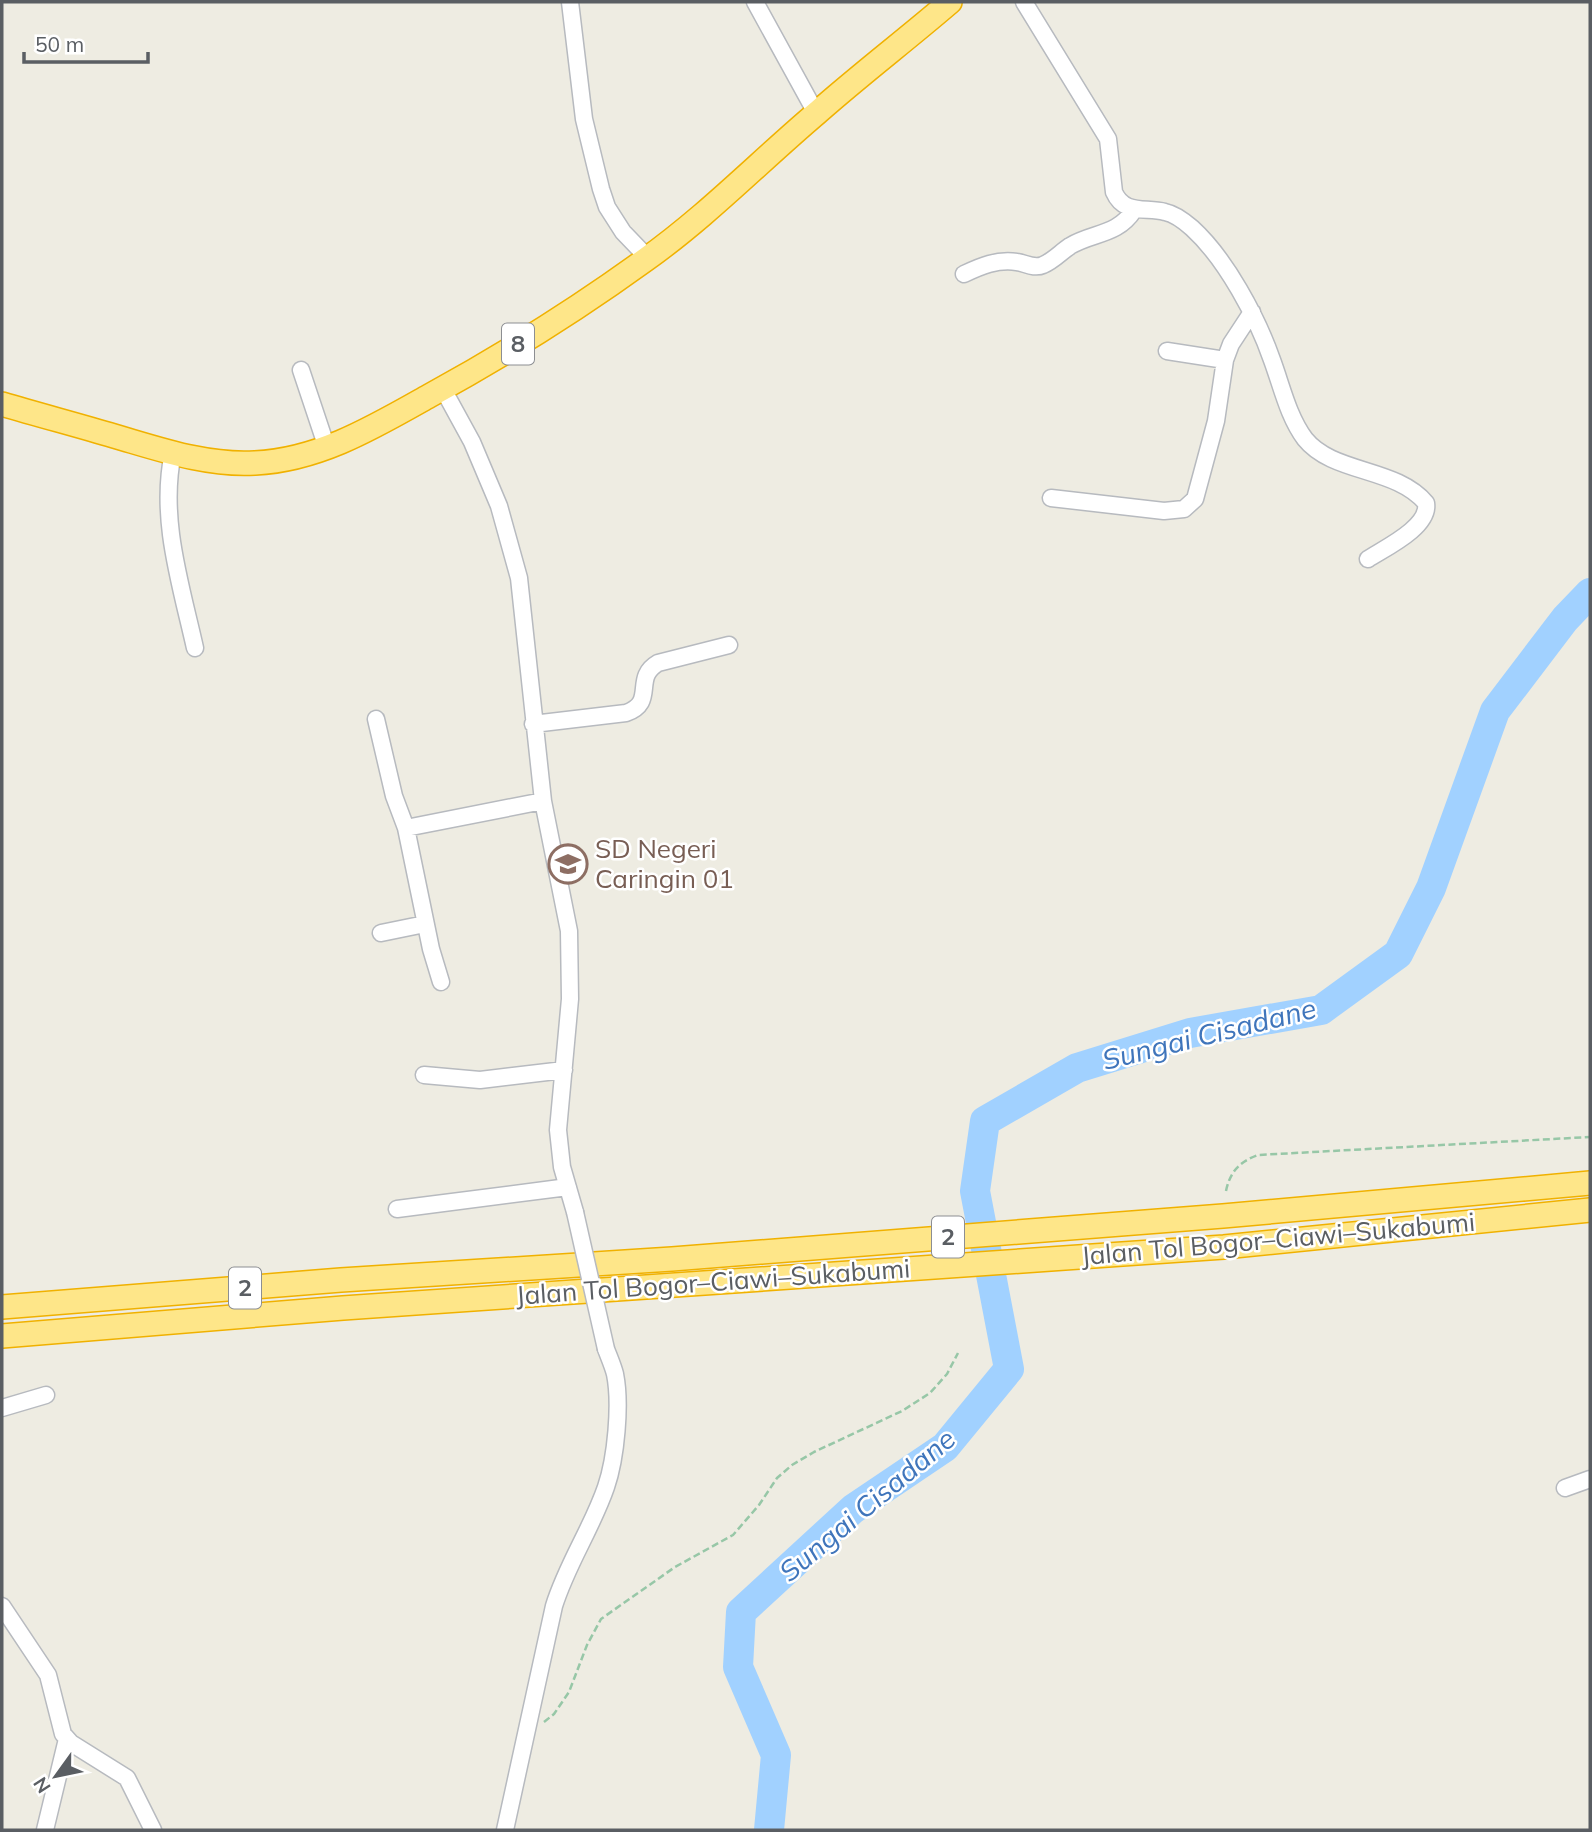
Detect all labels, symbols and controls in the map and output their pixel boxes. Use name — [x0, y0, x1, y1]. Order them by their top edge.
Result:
scale bar — [24, 21, 149, 65]
text: 50 m — [35, 31, 84, 57]
road number: 8 — [502, 324, 534, 365]
place label: SD Negeri Caringin 01 — [595, 832, 734, 895]
school or university icon: SD Negeri Caringin 01 — [547, 843, 589, 885]
water label: Sungai Cisadane — [1098, 990, 1320, 1077]
street label: Jalan Tol Bogor–Ciawi–Sukabumi — [1080, 1205, 1476, 1272]
road number: 2 — [932, 1217, 964, 1258]
street label: Jalan Tol Bogor–Ciawi–Sukabumi — [515, 1251, 911, 1312]
road number: 2 — [229, 1268, 261, 1308]
water label: Sungai Cisadane — [771, 1421, 962, 1589]
north arrow — [21, 1741, 91, 1811]
text: N — [28, 1773, 56, 1798]

